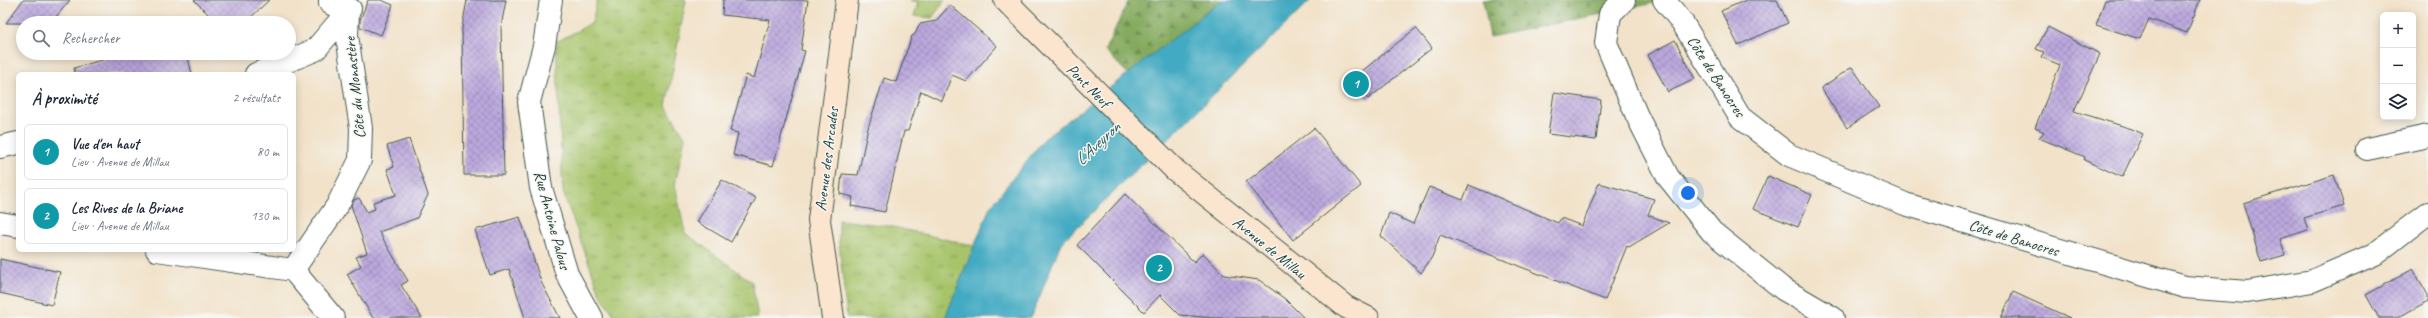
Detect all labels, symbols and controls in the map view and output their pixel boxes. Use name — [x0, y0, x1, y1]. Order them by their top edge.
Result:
map controls — [2380, 12, 2416, 120]
button: + — [2380, 12, 2416, 48]
search box — [16, 16, 296, 60]
icon: search — [30, 27, 52, 49]
text: Rechercher — [62, 29, 120, 48]
street label: Côte de Banocres — [1683, 32, 1751, 122]
street label: Côte du Monastère — [340, 34, 370, 140]
button: − — [2380, 48, 2416, 84]
street label: Pont Neuf — [1062, 60, 1117, 115]
pin: 1 — [1343, 69, 1369, 99]
button: layers — [2380, 84, 2416, 120]
text: À proximité — [32, 88, 97, 109]
text: 2 résultats — [232, 90, 280, 106]
street label: Avenue des Arcades — [811, 104, 843, 212]
water label: L'Aveyron — [1070, 116, 1125, 170]
text: Vue d'en haut — [71, 135, 139, 154]
text: 1 — [43, 144, 49, 160]
text: 80 m — [257, 144, 279, 160]
text: Lieu · Avenue de Millau — [71, 154, 169, 170]
street label: Rue Antoine Palous — [529, 169, 575, 273]
your location — [1678, 183, 1698, 203]
text: Les Rives de la Briane — [71, 199, 182, 218]
text: 2 — [43, 208, 49, 224]
text: 130 m — [251, 208, 279, 224]
street label: Avenue de Millau — [1229, 212, 1311, 284]
street label: Côte de Banocres — [1966, 215, 2062, 262]
text: Lieu · Avenue de Millau — [71, 218, 169, 234]
pin: 2 — [1146, 253, 1172, 283]

